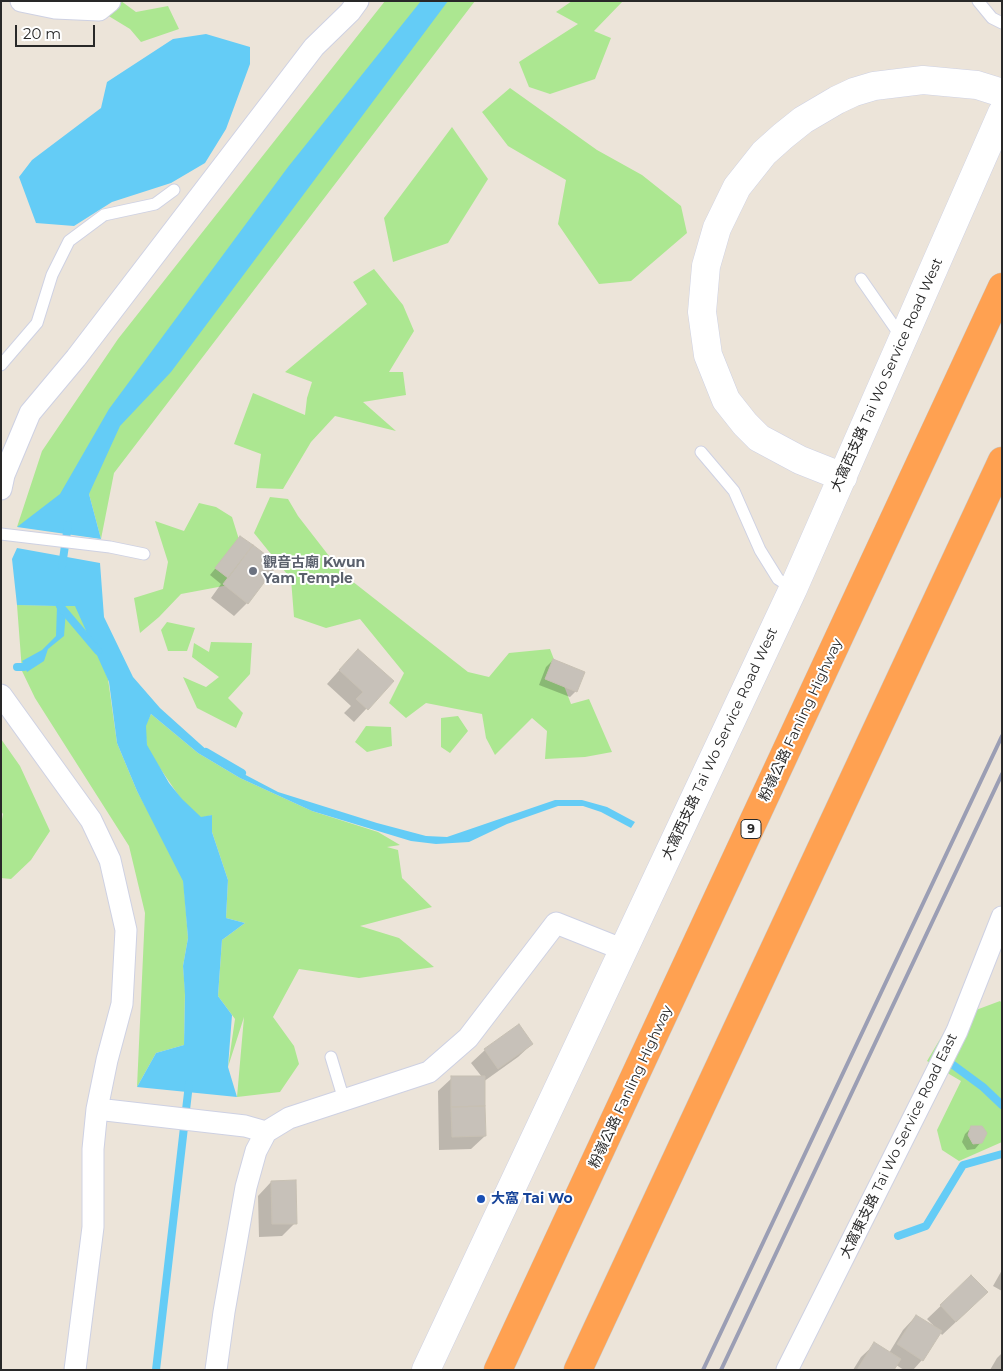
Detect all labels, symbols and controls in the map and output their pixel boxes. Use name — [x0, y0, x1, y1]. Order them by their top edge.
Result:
scale bar — [18, 15, 98, 47]
text: 20 m — [23, 24, 61, 43]
street label: 大窩西支路 Tai Wo Service Road West — [828, 255, 946, 495]
place label: 觀音古廟 Kwun Yam Temple — [263, 555, 365, 588]
marker: 觀音古廟 Kwun Yam Temple — [247, 565, 259, 577]
street label: 大窩西支路 Tai Wo Service Road West — [659, 625, 781, 863]
street label: 粉嶺公路 Fanling Highway — [756, 636, 846, 804]
road number: 9 — [741, 820, 761, 839]
street label: 粉嶺公路 Fanling Highway — [586, 1003, 676, 1171]
street label: 大窩東支路 Tai Wo Service Road East — [837, 1031, 961, 1261]
place label: 大窩 Tai Wo — [491, 1191, 573, 1207]
marker: 大窩 Tai Wo — [475, 1193, 487, 1205]

